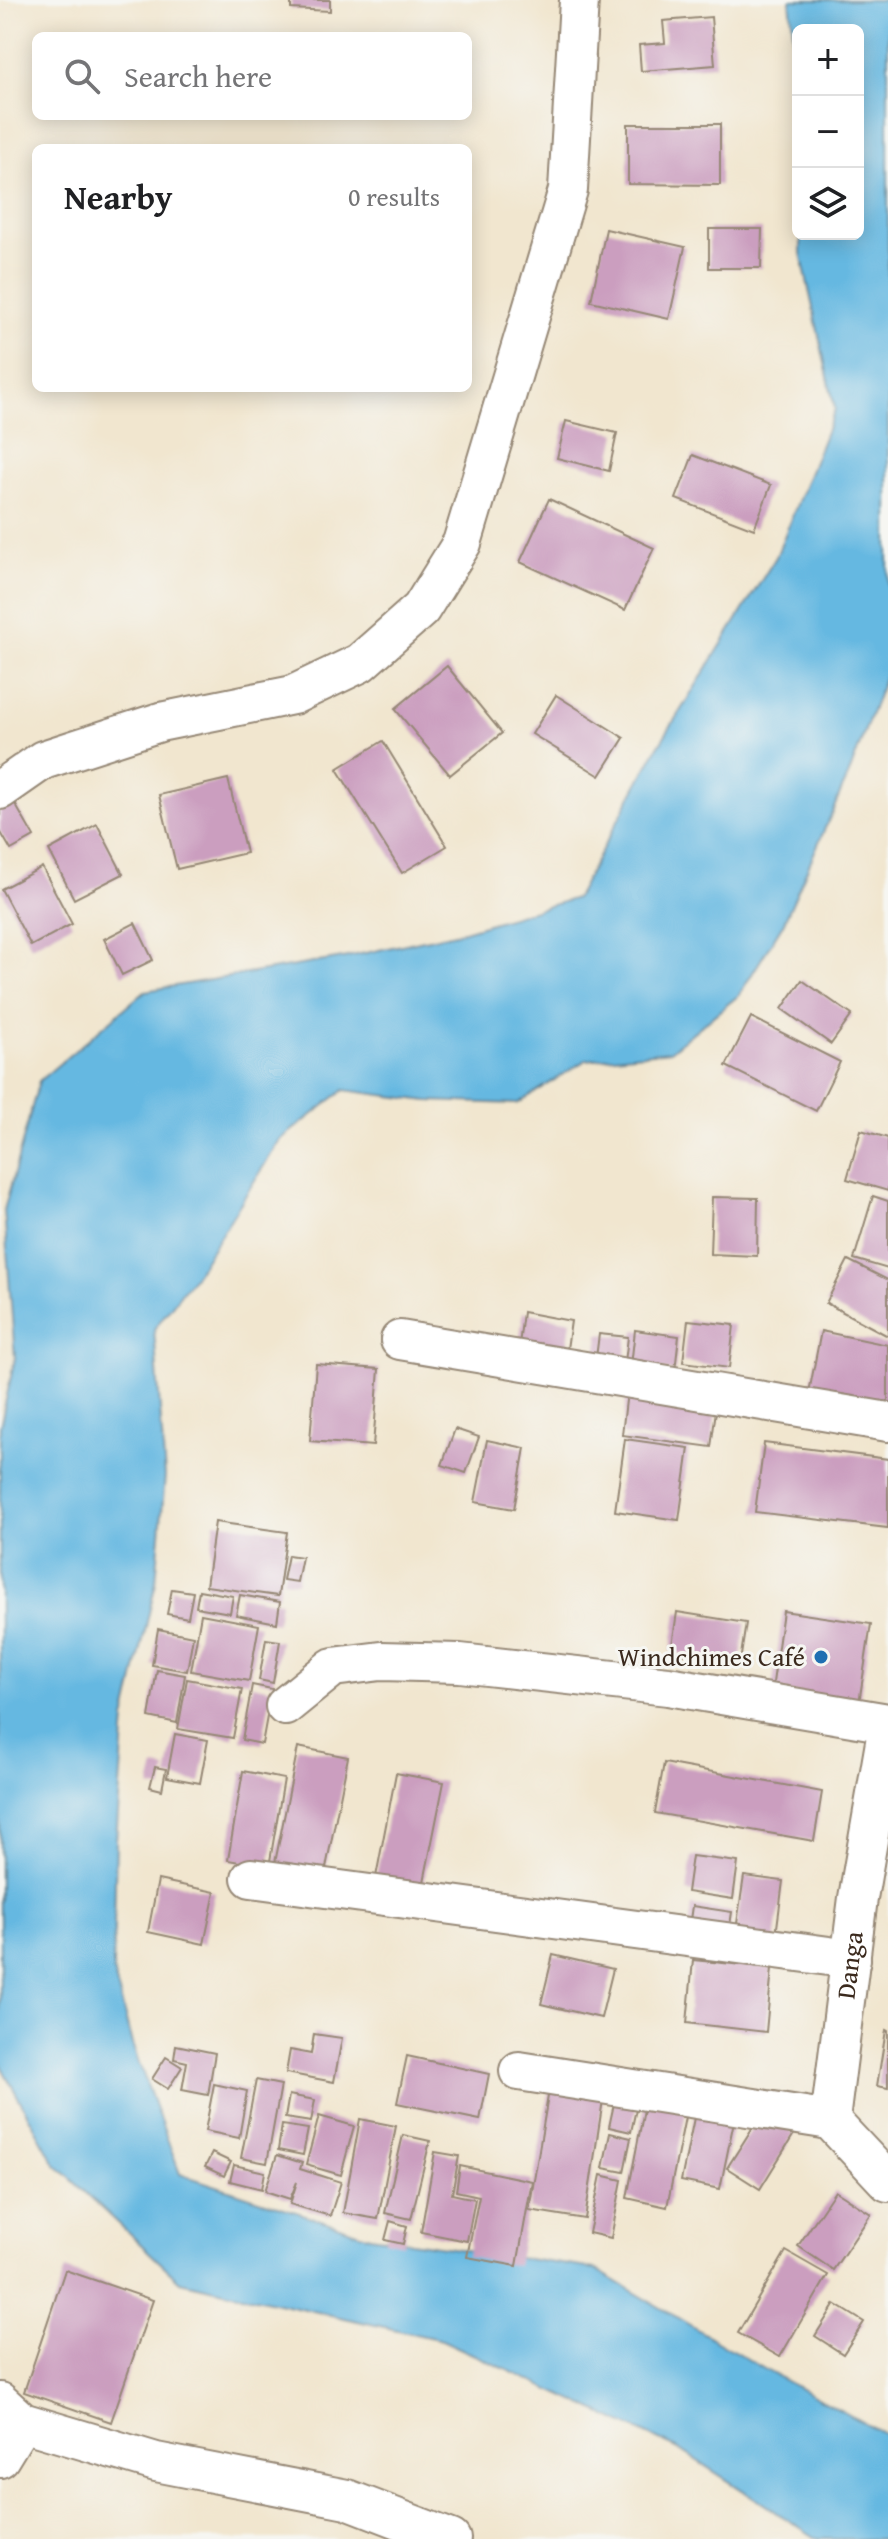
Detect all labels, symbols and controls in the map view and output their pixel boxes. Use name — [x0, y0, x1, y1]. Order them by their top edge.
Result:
map controls — [792, 24, 864, 240]
button: + — [792, 24, 864, 96]
search box — [32, 32, 472, 120]
icon: search — [60, 54, 104, 98]
text: Search here — [124, 54, 272, 98]
button: − — [792, 96, 864, 168]
button: layers — [792, 168, 864, 240]
text: Nearby — [64, 172, 173, 221]
text: 0 results — [348, 177, 440, 216]
place label: Windchimes Café — [618, 1637, 805, 1676]
marker: Windchimes Café — [812, 1648, 830, 1666]
street label: Danga — [825, 1928, 873, 2001]

